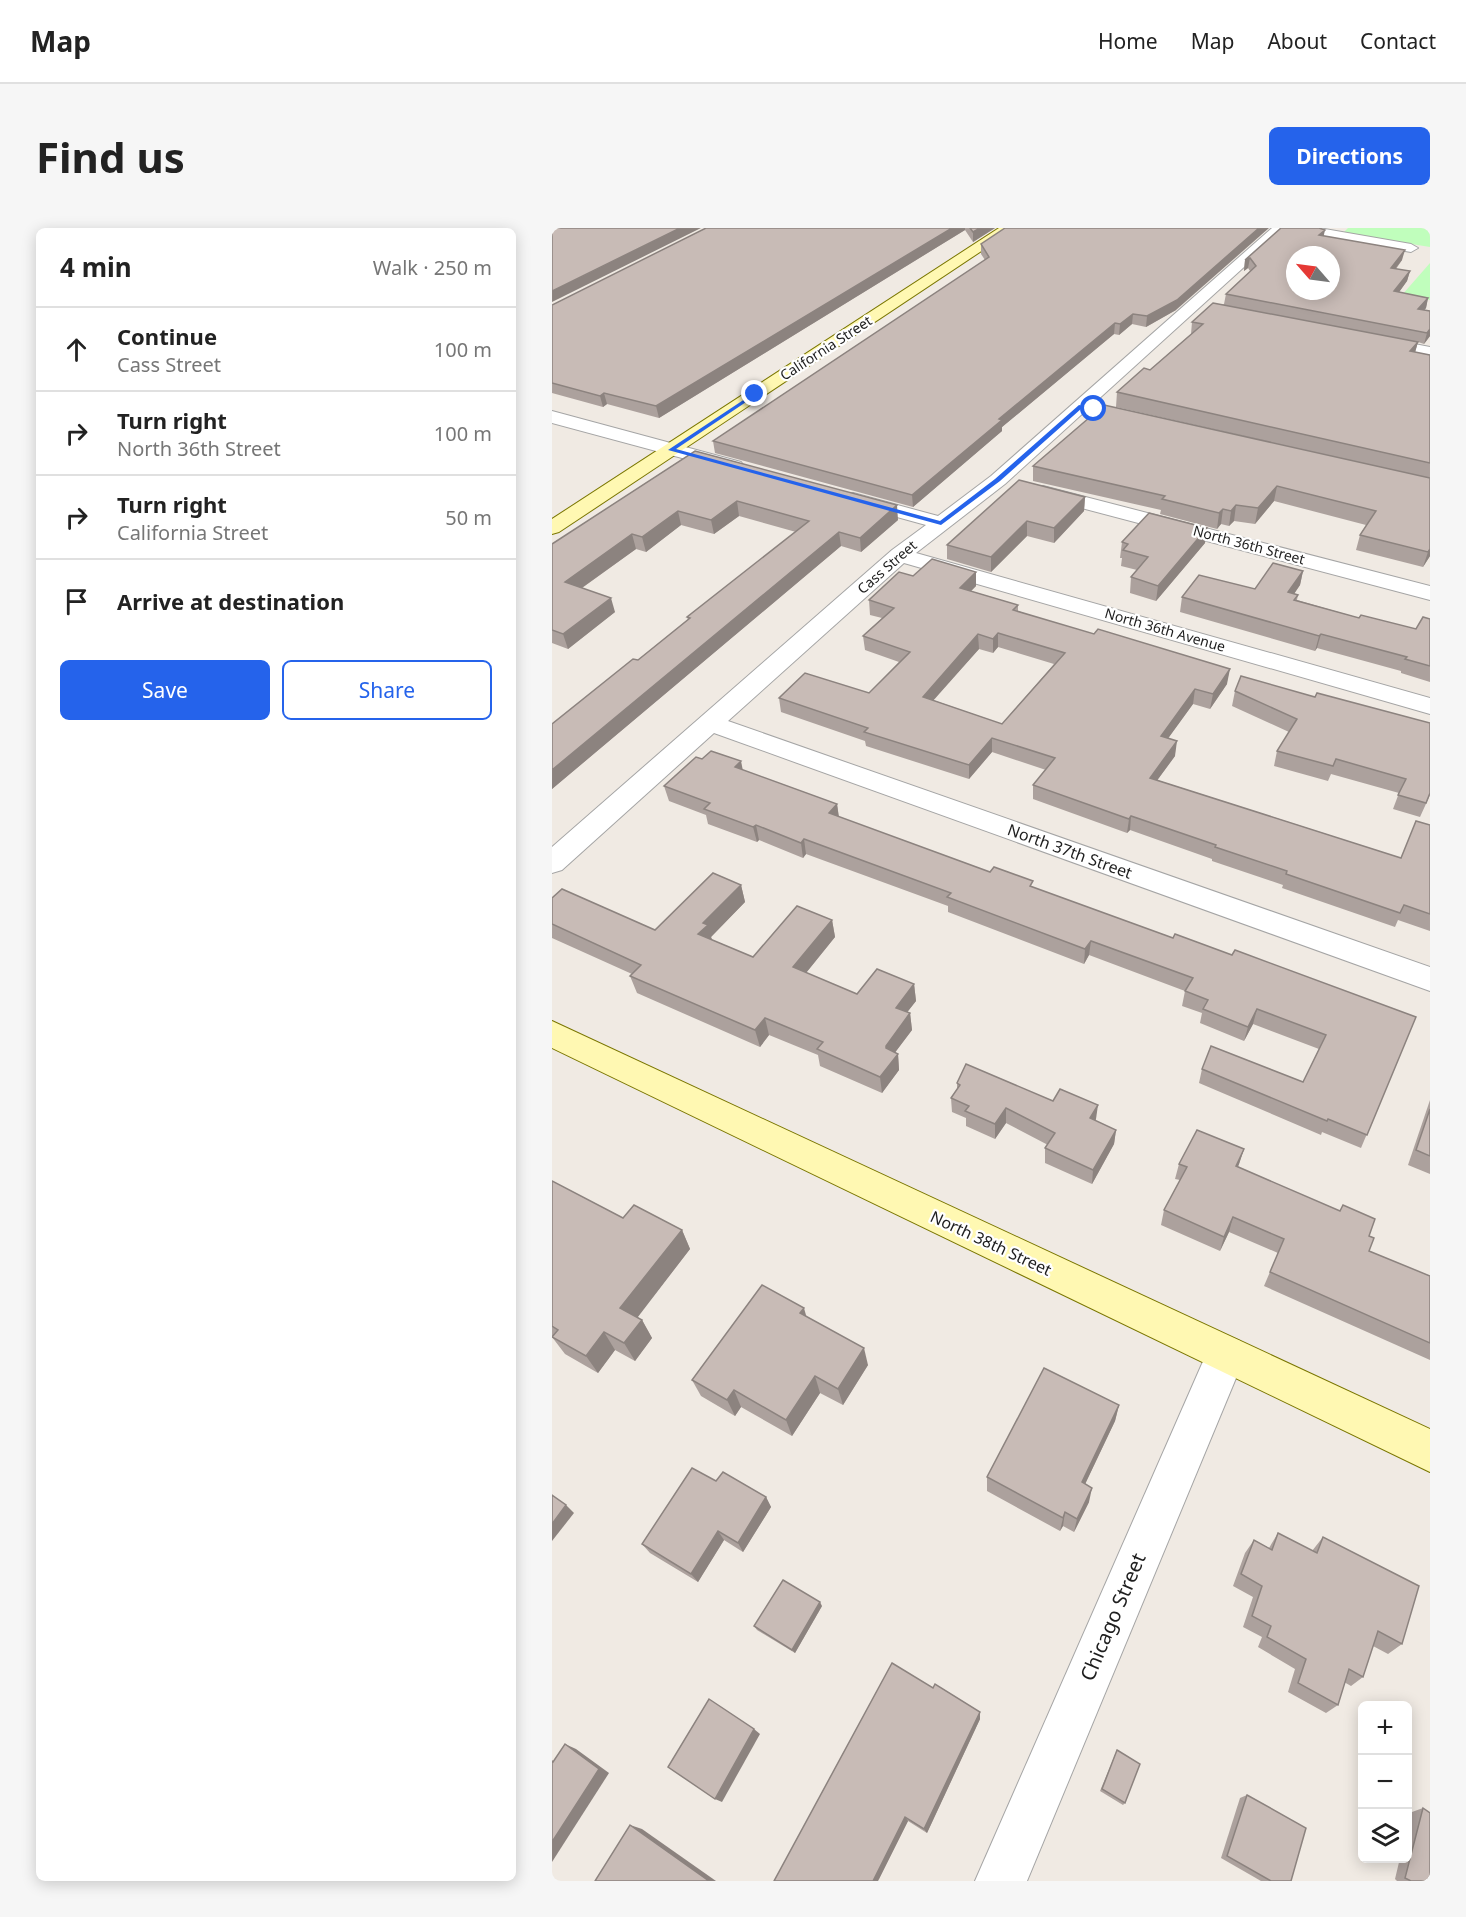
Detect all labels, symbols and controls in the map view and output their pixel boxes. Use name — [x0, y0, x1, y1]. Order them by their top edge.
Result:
text: Map — [30, 22, 91, 60]
text: Home — [1098, 27, 1158, 55]
text: Map — [1191, 27, 1234, 55]
text: About — [1267, 27, 1327, 55]
text: Contact — [1360, 27, 1436, 55]
button: Directions — [1269, 127, 1430, 185]
text: Find us — [36, 128, 185, 185]
north arrow — [1286, 246, 1340, 300]
text: 4 min — [60, 249, 132, 285]
text: Walk · 250 m — [373, 254, 492, 281]
street label: California Street — [776, 311, 875, 384]
text: Continue — [117, 321, 217, 351]
icon: ahead — [60, 333, 93, 366]
text: 100 m — [434, 336, 492, 363]
text: Cass Street — [117, 351, 221, 378]
route end — [741, 380, 767, 406]
route start — [1080, 395, 1106, 421]
text: Turn right — [117, 405, 227, 435]
icon: right — [60, 417, 93, 450]
text: 100 m — [434, 420, 492, 447]
text: North 36th Street — [117, 435, 281, 462]
text: Turn right — [117, 489, 227, 519]
icon: right — [60, 501, 93, 534]
text: 50 m — [445, 504, 492, 531]
text: California Street — [117, 519, 268, 546]
street label: North 36th Street — [1191, 520, 1307, 569]
street label: Cass Street — [853, 536, 920, 598]
icon: arrive — [60, 585, 93, 618]
text: Arrive at destination — [117, 586, 344, 616]
street label: North 36th Avenue — [1103, 603, 1228, 656]
button: Save — [60, 660, 270, 720]
button: Share — [282, 660, 492, 720]
street label: North 37th Street — [1005, 818, 1136, 884]
street label: North 38th Street — [927, 1205, 1055, 1281]
street label: Chicago Street — [1073, 1549, 1152, 1685]
map controls — [1358, 1701, 1412, 1863]
button: + — [1358, 1701, 1412, 1755]
button: − — [1358, 1755, 1412, 1809]
button: layers — [1358, 1809, 1412, 1863]

